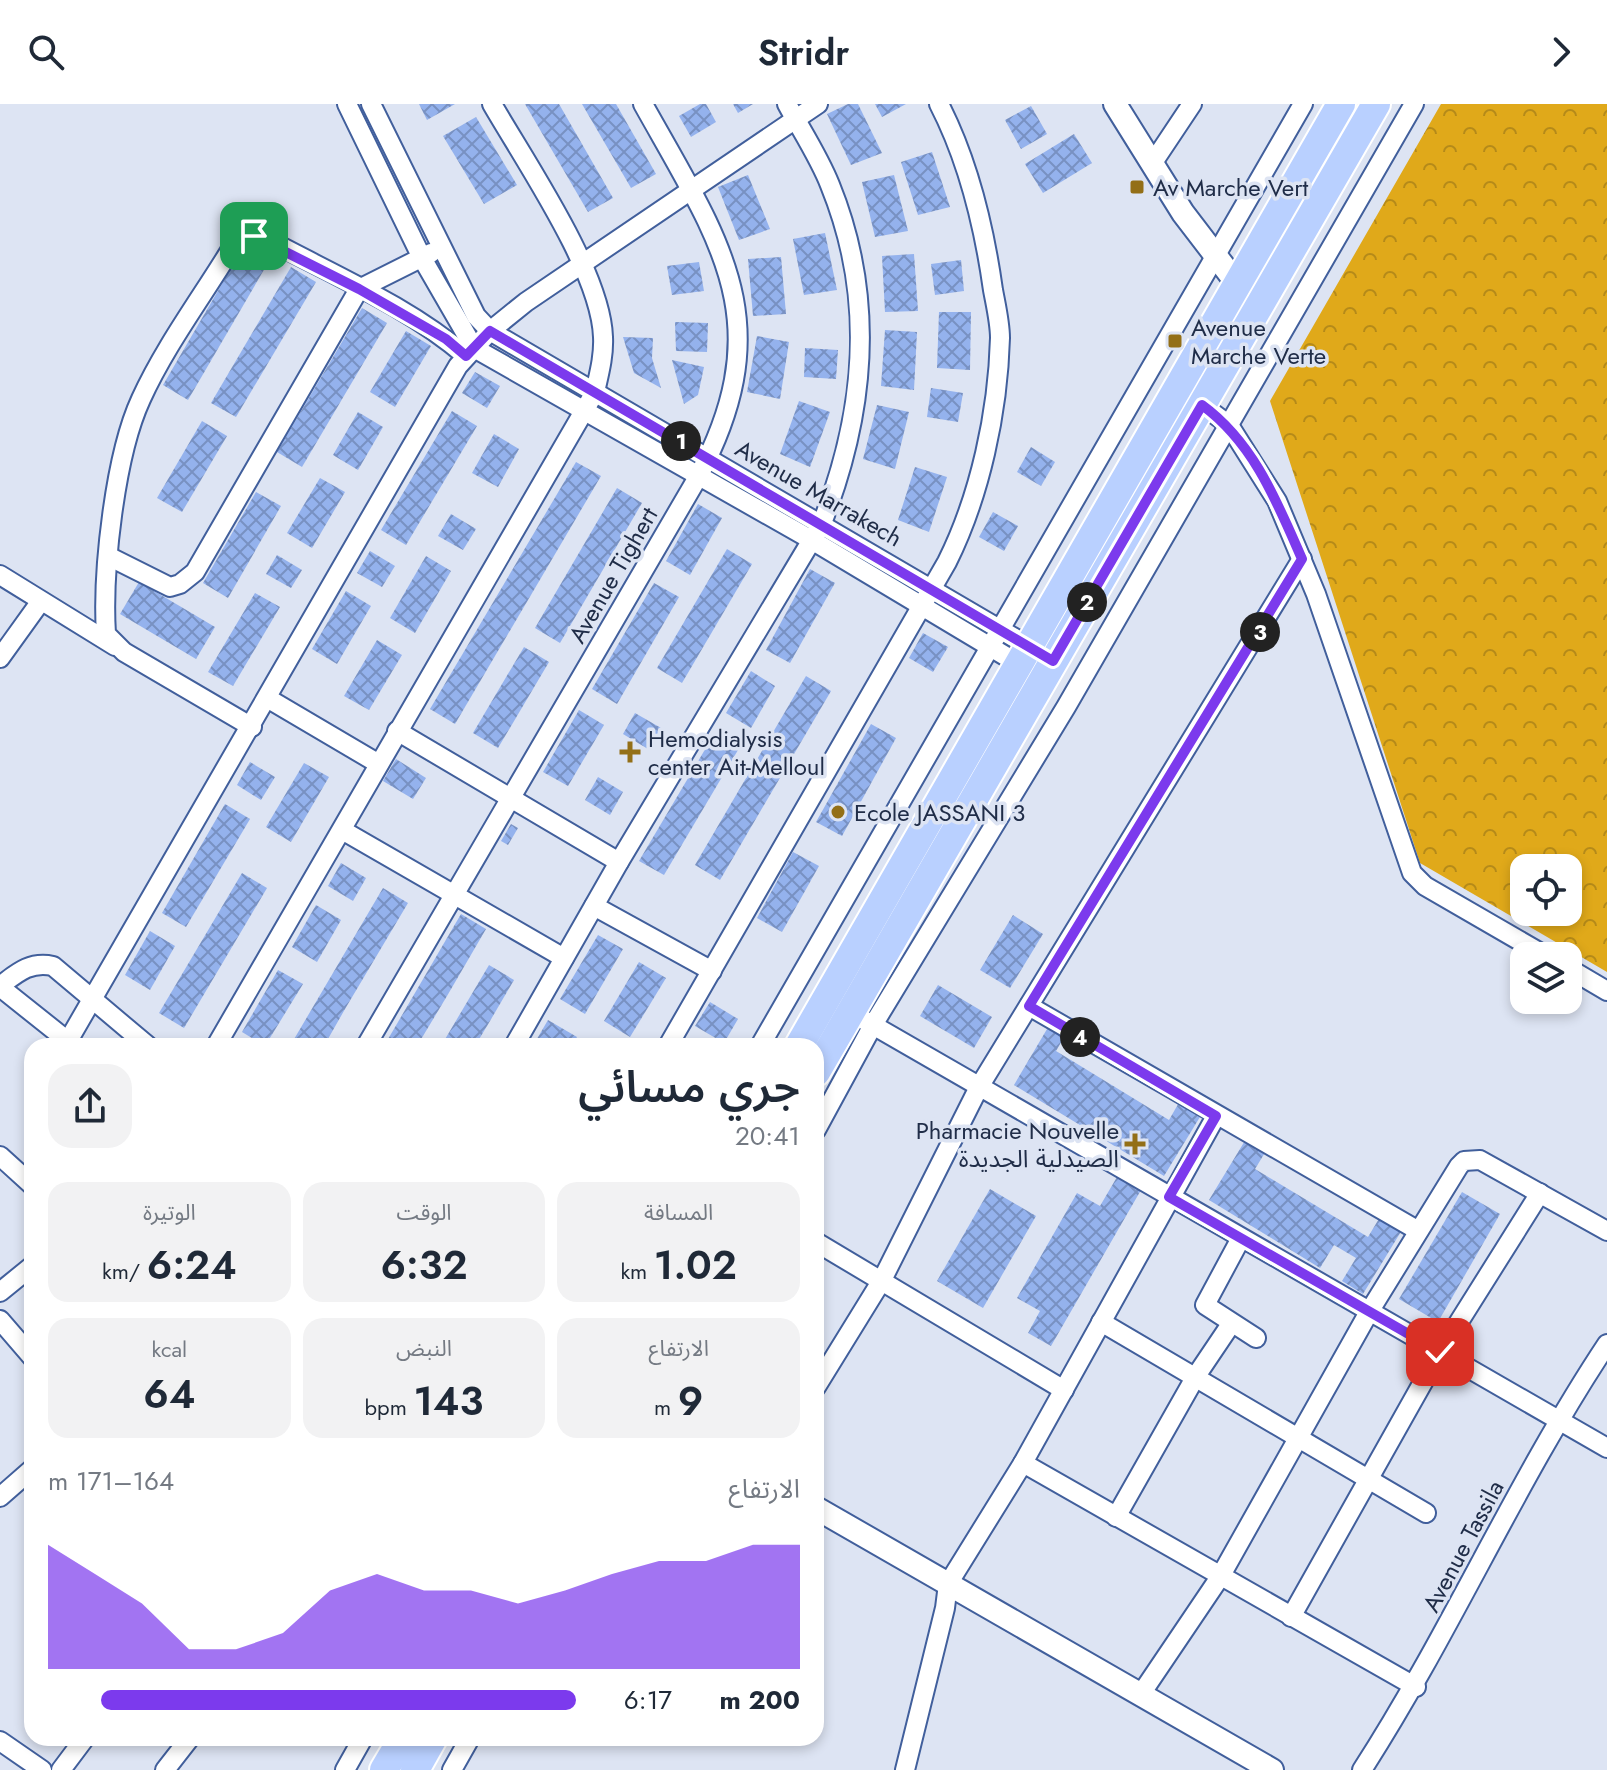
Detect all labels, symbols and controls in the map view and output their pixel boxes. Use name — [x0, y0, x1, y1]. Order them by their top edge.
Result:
text: Stridr — [758, 26, 849, 78]
icon: search — [24, 30, 68, 74]
icon: forward — [1539, 30, 1583, 74]
place label: Av Marche Vert — [1153, 170, 1308, 205]
marker: Av Marche Vert — [1128, 178, 1146, 196]
pin — [220, 202, 288, 270]
icon: arrive — [232, 214, 276, 258]
place label: Avenue Marche Verte — [1191, 310, 1326, 373]
marker: Avenue Marche Verte — [1166, 332, 1184, 350]
pin: 1 — [661, 421, 701, 461]
text: 1 — [675, 425, 687, 457]
street label: Avenue Marrakech — [729, 431, 909, 555]
street label: Avenue Tighert — [560, 500, 666, 650]
pin: 2 — [1067, 582, 1107, 622]
text: 2 — [1080, 586, 1094, 618]
pin: 3 — [1240, 612, 1280, 652]
text: 3 — [1253, 616, 1267, 648]
place label: Hemodialysis center Ait-Melloul — [648, 721, 825, 784]
marker: Hemodialysis center Ait-Melloul — [619, 741, 641, 763]
place label: Ecole JASSANI 3 — [854, 795, 1025, 830]
marker: Ecole JASSANI 3 — [829, 803, 847, 821]
map controls — [1510, 854, 1582, 1014]
button: locate — [1510, 854, 1582, 926]
button: layers — [1510, 942, 1582, 1014]
pin: 4 — [1060, 1017, 1100, 1057]
text: 4 — [1072, 1021, 1088, 1053]
text: جري مسائي — [578, 1055, 800, 1119]
button: share — [48, 1064, 132, 1148]
place label: Pharmacie Nouvelle الصيدلية الجديدة — [916, 1113, 1119, 1176]
text: 20:41 — [735, 1117, 800, 1155]
marker: Pharmacie Nouvelle الصيدلية الجديدة — [1126, 1135, 1144, 1153]
text: الوتيرة — [143, 1196, 196, 1228]
text: الوقت — [396, 1196, 452, 1228]
text: المسافة — [644, 1196, 713, 1228]
text: 6:24 — [147, 1236, 237, 1294]
text: 6:32 — [380, 1236, 468, 1294]
text: 1.02 — [654, 1236, 737, 1294]
text: /km — [102, 1255, 147, 1287]
text: km — [620, 1255, 654, 1287]
pin — [1406, 1318, 1474, 1386]
icon: check — [1418, 1330, 1462, 1374]
text: النبض — [396, 1332, 452, 1364]
text: الارتفاع — [648, 1332, 709, 1364]
text: kcal — [152, 1333, 187, 1365]
text: 64 — [143, 1365, 195, 1423]
text: 143 — [413, 1372, 483, 1430]
text: 9 — [678, 1372, 703, 1430]
text: bpm — [365, 1391, 413, 1423]
text: m — [654, 1391, 678, 1423]
text: 164–171 m — [48, 1462, 174, 1500]
text: الارتفاع — [729, 1470, 800, 1508]
street label: Avenue Tassila — [1414, 1474, 1512, 1618]
text: 6:17 — [624, 1681, 672, 1719]
text: 200 m — [719, 1681, 800, 1719]

